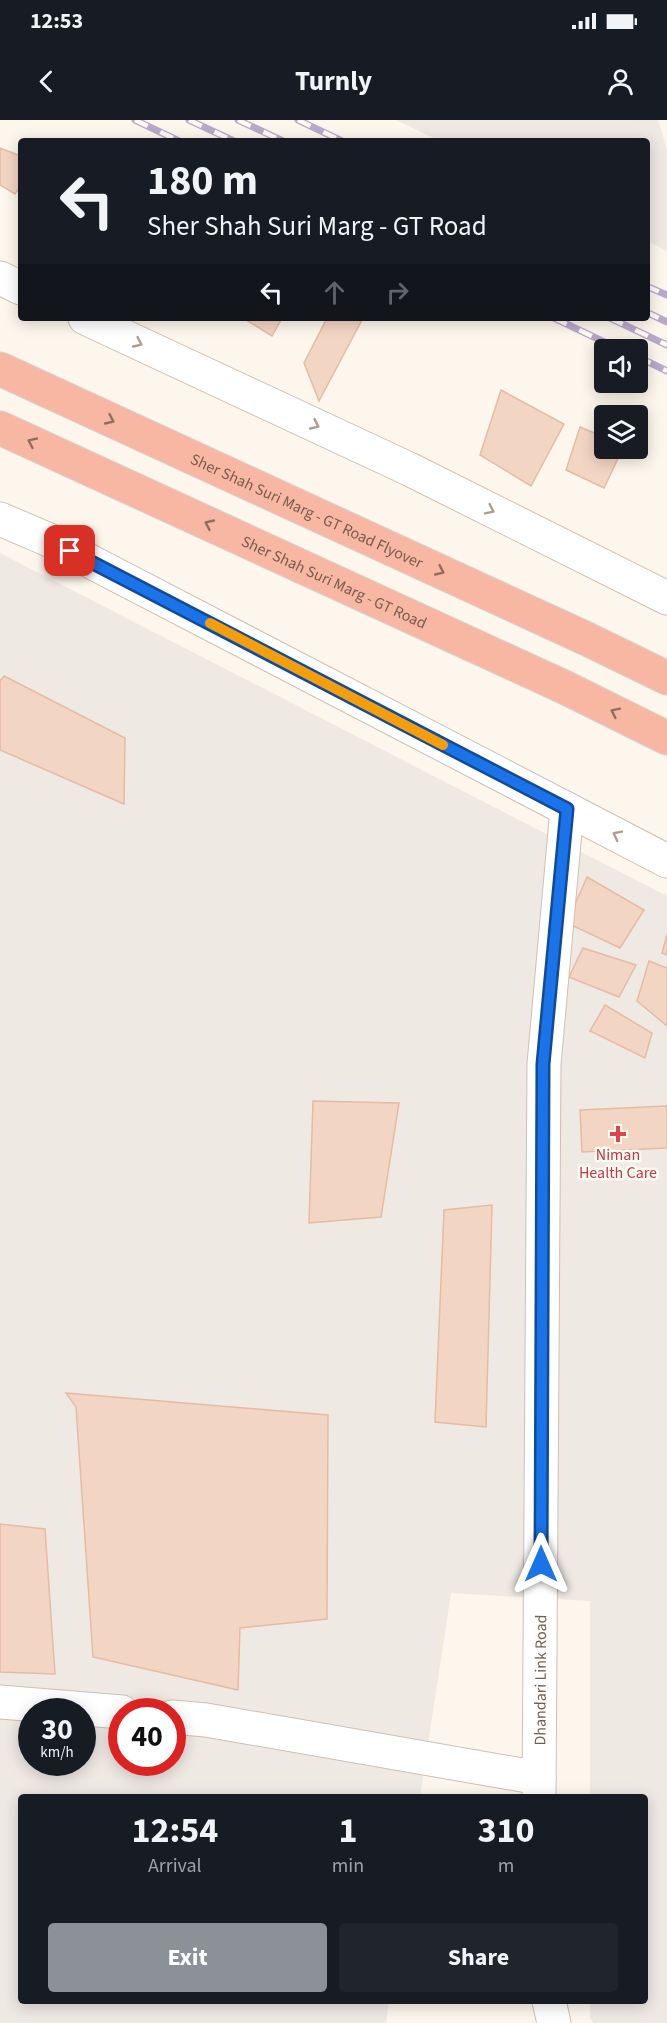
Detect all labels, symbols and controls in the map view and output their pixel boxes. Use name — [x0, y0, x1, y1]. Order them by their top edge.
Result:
text: 12:53 — [30, 5, 83, 37]
text: Turnly — [295, 62, 372, 101]
icon: back — [30, 65, 63, 98]
icon: person — [604, 65, 637, 98]
text: 180 m — [147, 151, 258, 211]
icon: left — [48, 162, 126, 240]
text: Sher Shah Suri Marg - GT Road — [147, 207, 487, 246]
icon: left — [255, 276, 288, 309]
icon: ahead — [318, 276, 351, 309]
icon: right — [381, 276, 414, 309]
one-way arrow — [132, 335, 143, 347]
map controls — [594, 339, 648, 459]
button: sound — [594, 339, 648, 393]
button: layers — [594, 405, 648, 459]
one-way arrow — [104, 412, 115, 424]
one-way arrow — [308, 418, 319, 430]
one-way arrow — [27, 438, 38, 450]
street label: Sher Shah Suri Marg - GT Road Flyover — [187, 448, 427, 574]
one-way arrow — [484, 503, 495, 514]
one-way arrow — [205, 519, 216, 531]
pin — [44, 525, 95, 576]
street label: Sher Shah Suri Marg - GT Road — [238, 530, 430, 635]
icon: arrive — [53, 534, 86, 567]
one-way arrow — [434, 564, 445, 576]
one-way arrow — [610, 708, 621, 719]
one-way arrow — [613, 831, 623, 842]
marker: Niman Health Care — [609, 1125, 627, 1143]
place label: Niman Health Care — [579, 1144, 657, 1184]
position arrow — [509, 1532, 573, 1596]
street label: Dhandari Link Road — [529, 1614, 552, 1746]
speed limit sign: 40 — [108, 1698, 186, 1776]
text: 30 — [41, 1708, 73, 1751]
text: km/h — [40, 1742, 74, 1763]
text: 12:54 — [131, 1805, 218, 1856]
text: 1 — [338, 1805, 357, 1856]
text: 310 — [478, 1805, 535, 1856]
text: Arrival — [148, 1852, 202, 1880]
text: min — [332, 1852, 364, 1880]
text: m — [498, 1852, 514, 1880]
button: Exit — [48, 1923, 327, 1992]
button: Share — [339, 1923, 618, 1992]

